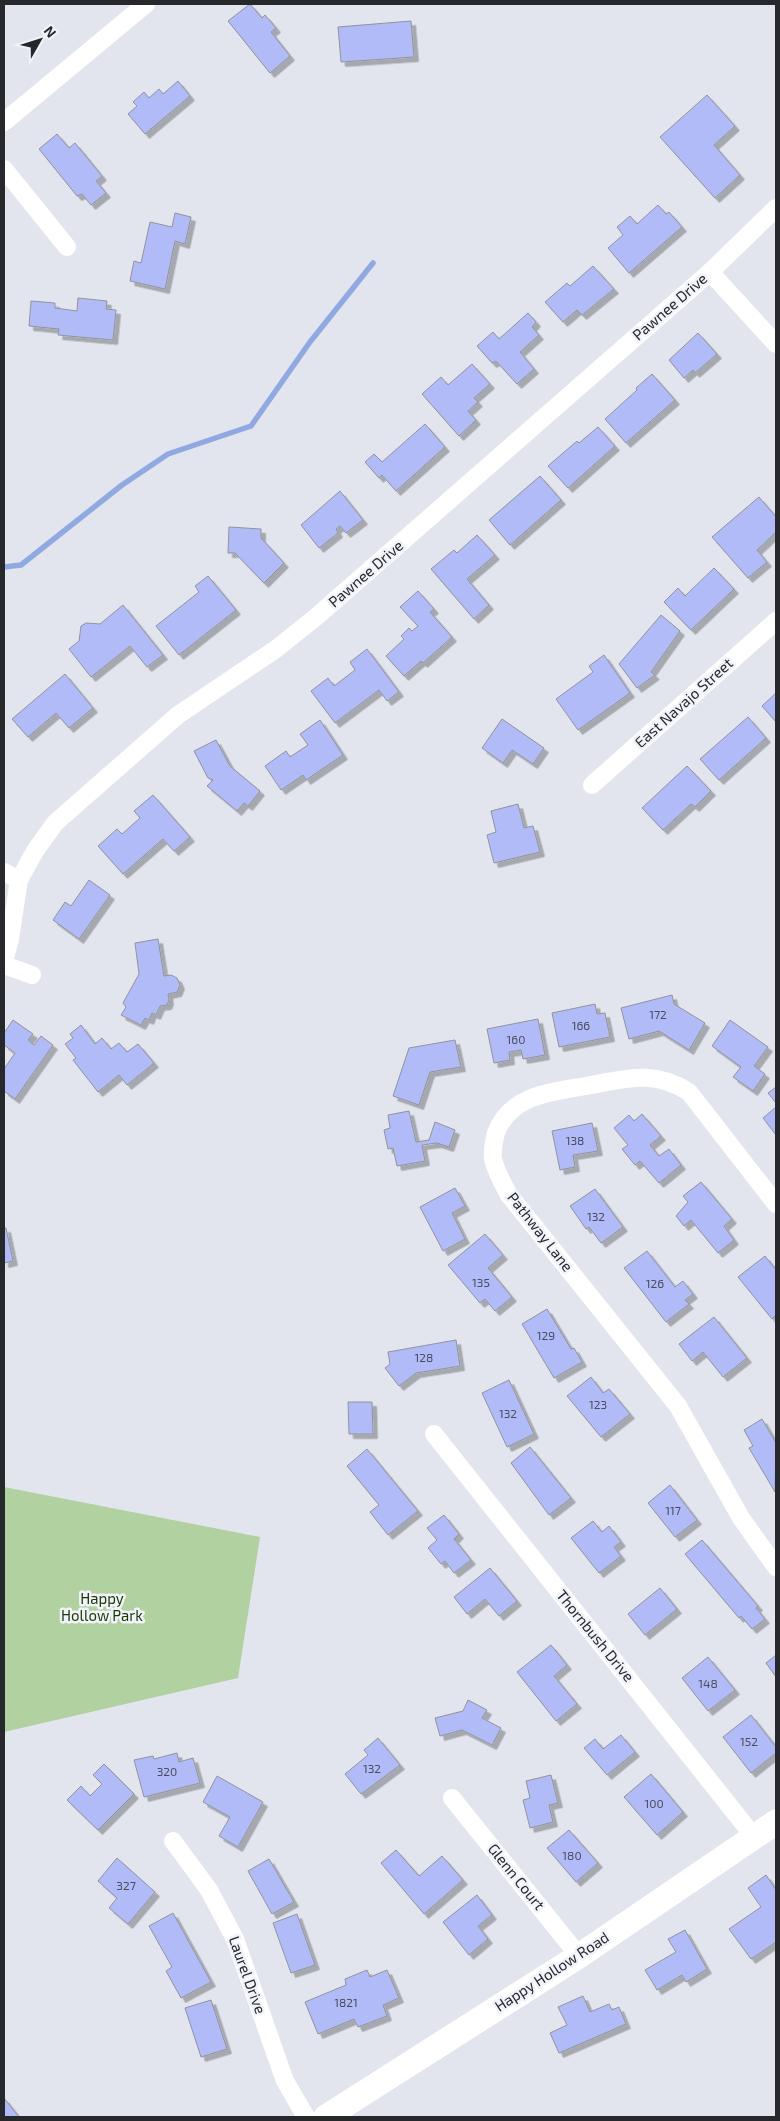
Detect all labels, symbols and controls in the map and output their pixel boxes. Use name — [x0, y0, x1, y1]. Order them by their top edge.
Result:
north arrow — [15, 15, 65, 65]
text: N — [41, 22, 60, 41]
street label: Pawnee Drive — [628, 269, 710, 344]
street label: Pawnee Drive — [324, 536, 406, 611]
street label: East Navajo Street — [631, 653, 737, 752]
house number: 172 — [649, 1007, 667, 1021]
house number: 166 — [572, 1018, 590, 1032]
house number: 160 — [507, 1032, 525, 1046]
house number: 138 — [566, 1133, 584, 1147]
street label: Pathway Lane — [504, 1188, 577, 1275]
house number: 132 — [587, 1209, 605, 1223]
house number: 135 — [472, 1275, 490, 1289]
house number: 126 — [646, 1276, 664, 1290]
house number: 129 — [537, 1328, 555, 1342]
house number: 128 — [415, 1350, 433, 1364]
house number: 123 — [589, 1397, 607, 1411]
house number: 132 — [499, 1406, 517, 1420]
house number: 117 — [665, 1503, 681, 1517]
street label: Thornbush Drive — [553, 1586, 638, 1685]
park label: Happy Hollow Park — [61, 1589, 143, 1624]
house number: 148 — [698, 1676, 718, 1690]
house number: 152 — [740, 1734, 758, 1748]
house number: 132 — [363, 1761, 381, 1775]
house number: 320 — [157, 1764, 177, 1778]
house number: 100 — [644, 1796, 664, 1810]
street label: Glenn Court — [485, 1840, 549, 1913]
house number: 180 — [562, 1848, 582, 1862]
house number: 327 — [116, 1878, 136, 1892]
street label: Happy Hollow Road — [491, 1928, 612, 2015]
street label: Laurel Drive — [226, 1933, 270, 2016]
house number: 1821 — [334, 1995, 358, 2009]

